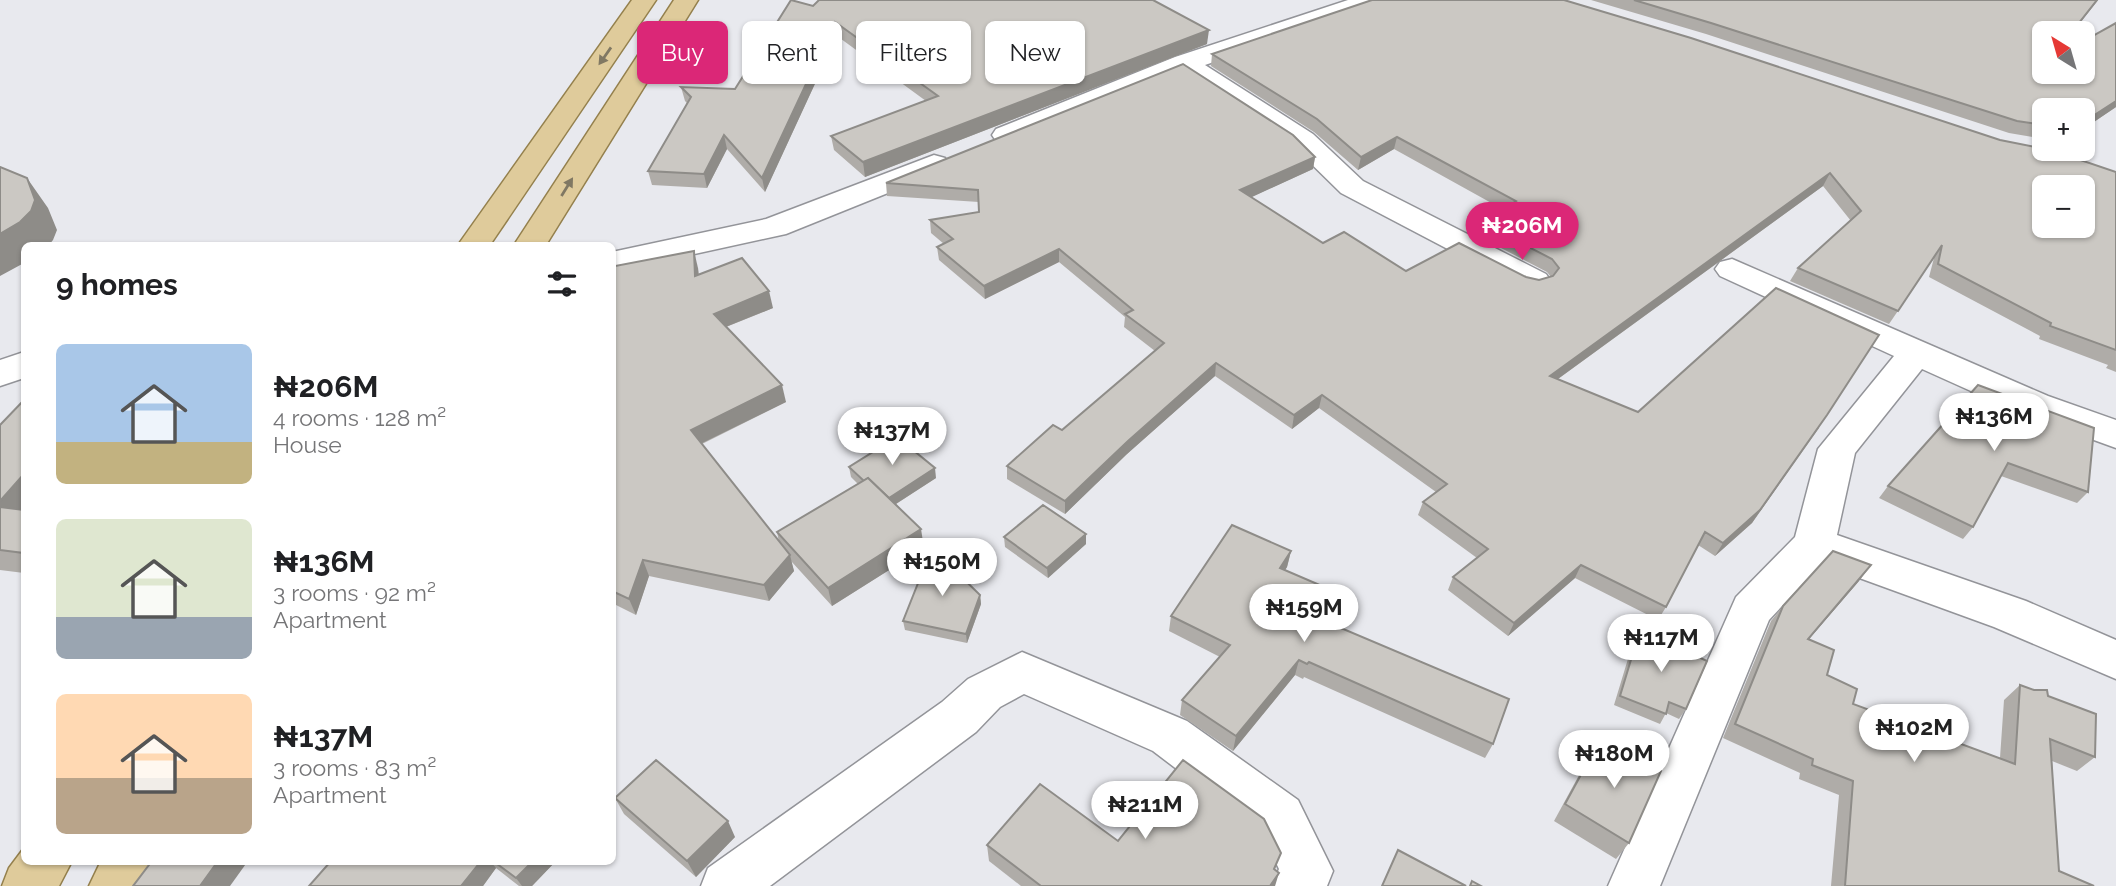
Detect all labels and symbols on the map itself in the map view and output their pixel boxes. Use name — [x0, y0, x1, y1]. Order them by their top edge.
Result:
north arrow — [2032, 21, 2095, 84]
one-way arrow — [598, 47, 612, 65]
one-way arrow — [560, 178, 573, 197]
pin: ₦206M — [1473, 202, 1571, 262]
pin: ₦136M — [1945, 393, 2043, 453]
pin: ₦137M — [843, 407, 941, 467]
pin: ₦150M — [893, 538, 991, 598]
pin: ₦159M — [1255, 584, 1353, 644]
pin: ₦117M — [1612, 614, 1710, 674]
pin: ₦102M — [1865, 704, 1963, 764]
pin: ₦180M — [1565, 730, 1663, 790]
pin: ₦211M — [1096, 782, 1194, 841]

